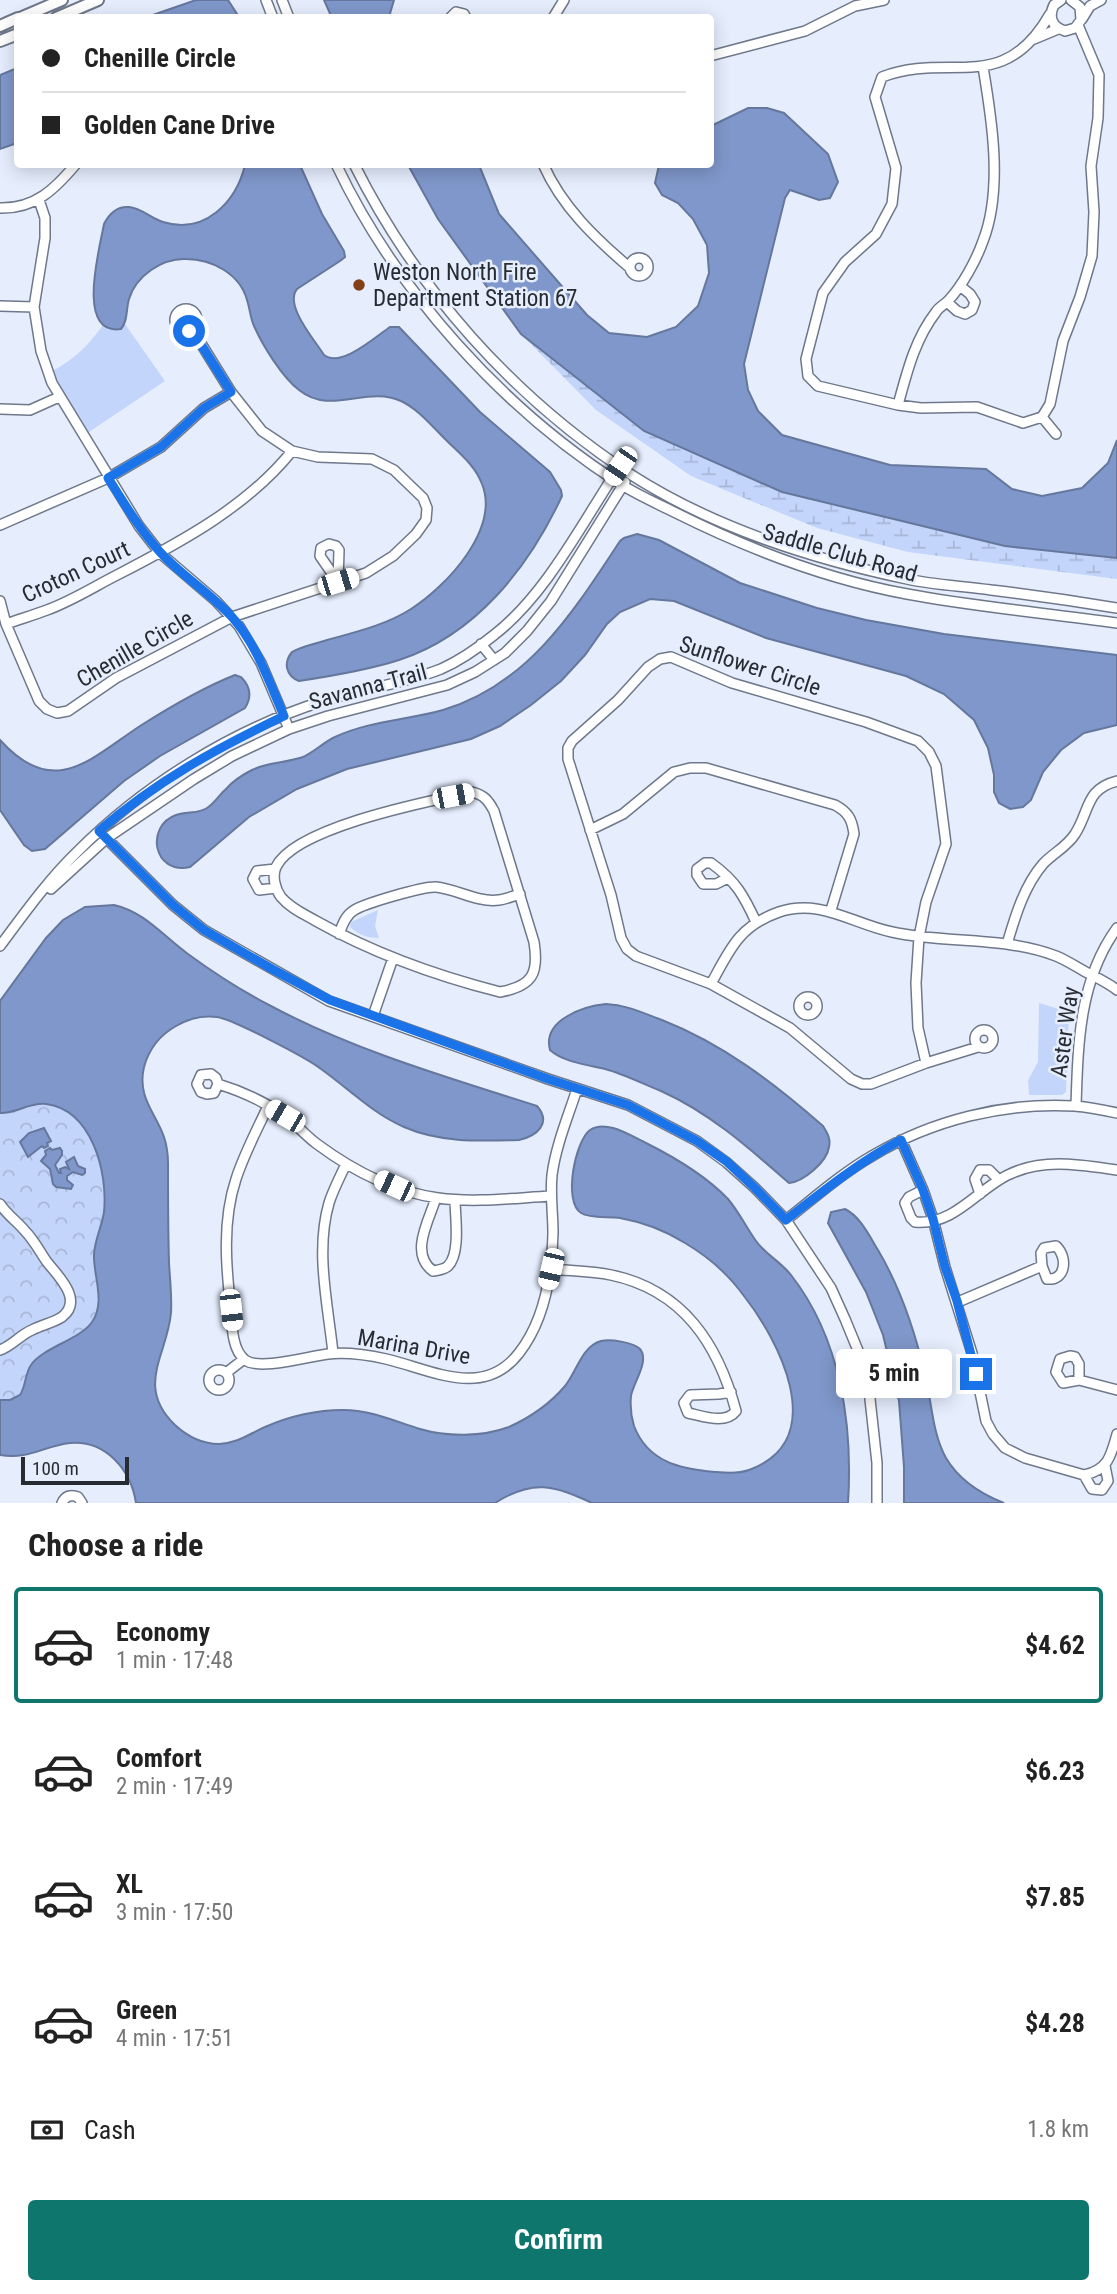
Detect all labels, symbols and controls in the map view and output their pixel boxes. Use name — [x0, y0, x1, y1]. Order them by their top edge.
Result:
text: Chenille Circle — [84, 43, 236, 73]
text: Golden Cane Drive — [84, 110, 275, 140]
place label: Weston North Fire Department Station 67 — [373, 259, 577, 312]
marker: Weston North Fire Department Station 67 — [351, 277, 367, 293]
route start — [173, 315, 205, 347]
car — [600, 443, 641, 489]
street label: Saddle Club Road — [760, 518, 920, 588]
street label: Croton Court — [18, 535, 134, 609]
car — [315, 566, 362, 598]
street label: Chenille Circle — [72, 605, 198, 693]
street label: Sunflower Circle — [676, 630, 824, 702]
street label: Savanna Trail — [306, 658, 430, 716]
car — [431, 782, 476, 810]
street label: Aster Way — [1045, 985, 1085, 1079]
car — [262, 1096, 309, 1136]
car — [371, 1168, 418, 1204]
car — [537, 1246, 566, 1292]
car — [219, 1288, 244, 1332]
street label: Marina Drive — [356, 1324, 472, 1370]
callout: 5 min — [836, 1350, 951, 1398]
route end — [960, 1358, 992, 1390]
text: 5 min — [868, 1360, 920, 1387]
scale bar — [21, 1454, 130, 1486]
text: 100 m — [32, 1457, 79, 1480]
text: Choose a ride — [28, 1526, 203, 1564]
icon: car — [32, 1614, 95, 1677]
text: Economy — [116, 1617, 210, 1647]
text: $4.62 — [1025, 1630, 1085, 1660]
text: 1 min · 17:48 — [116, 1647, 233, 1674]
icon: car — [32, 1740, 95, 1803]
text: Comfort — [116, 1743, 202, 1773]
text: $6.23 — [1025, 1756, 1085, 1786]
text: 2 min · 17:49 — [116, 1773, 233, 1800]
icon: car — [32, 1866, 95, 1929]
text: XL — [116, 1869, 143, 1899]
text: $7.85 — [1025, 1882, 1085, 1912]
text: 3 min · 17:50 — [116, 1899, 233, 1926]
icon: car — [32, 1992, 95, 2055]
text: Green — [116, 1995, 177, 2025]
text: $4.28 — [1025, 2008, 1085, 2038]
text: 4 min · 17:51 — [116, 2025, 233, 2052]
icon: cash — [28, 2111, 66, 2149]
text: Cash — [84, 2115, 136, 2145]
text: 1.8 km — [1027, 2116, 1089, 2143]
button: Confirm — [28, 2200, 1089, 2280]

